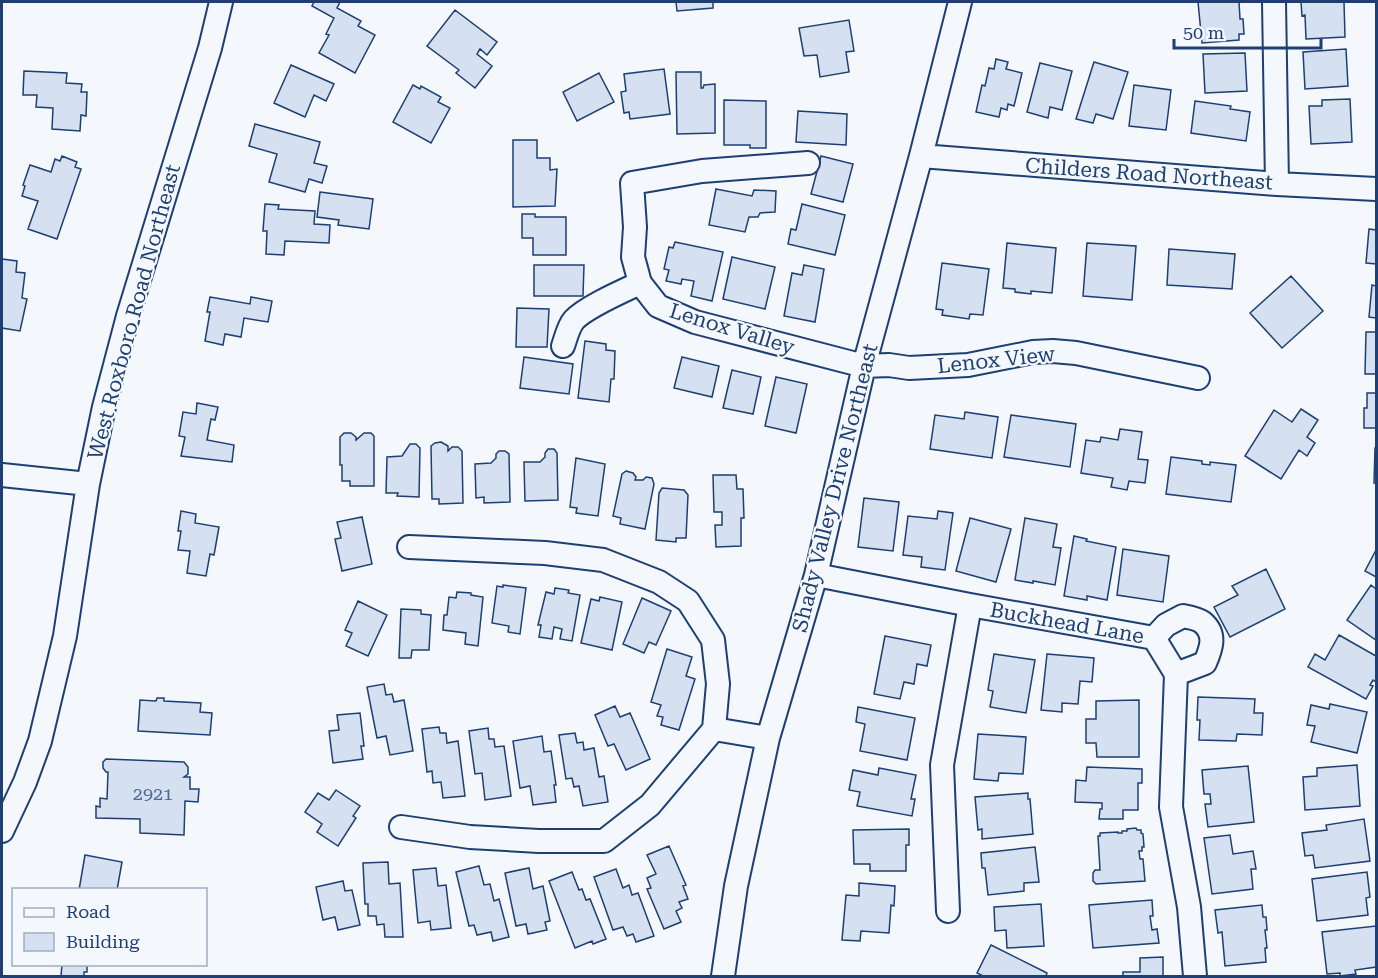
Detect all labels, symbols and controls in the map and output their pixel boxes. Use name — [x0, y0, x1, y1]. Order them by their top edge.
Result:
scale bar — [1174, 12, 1321, 50]
text: 50 m — [1183, 22, 1224, 43]
street label: Childers Road Northeast — [1024, 153, 1274, 195]
street label: West Roxboro Road Northeast — [83, 162, 185, 462]
street label: Lenox Valley — [667, 299, 798, 360]
street label: Shady Valley Drive Northeast — [788, 341, 883, 635]
street label: Lenox View — [936, 342, 1057, 378]
street label: Buckhead Lane — [988, 598, 1146, 648]
house number: 2921 — [133, 783, 173, 804]
legend — [12, 888, 207, 966]
text: Road — [66, 901, 111, 922]
text: Building — [66, 931, 140, 952]

